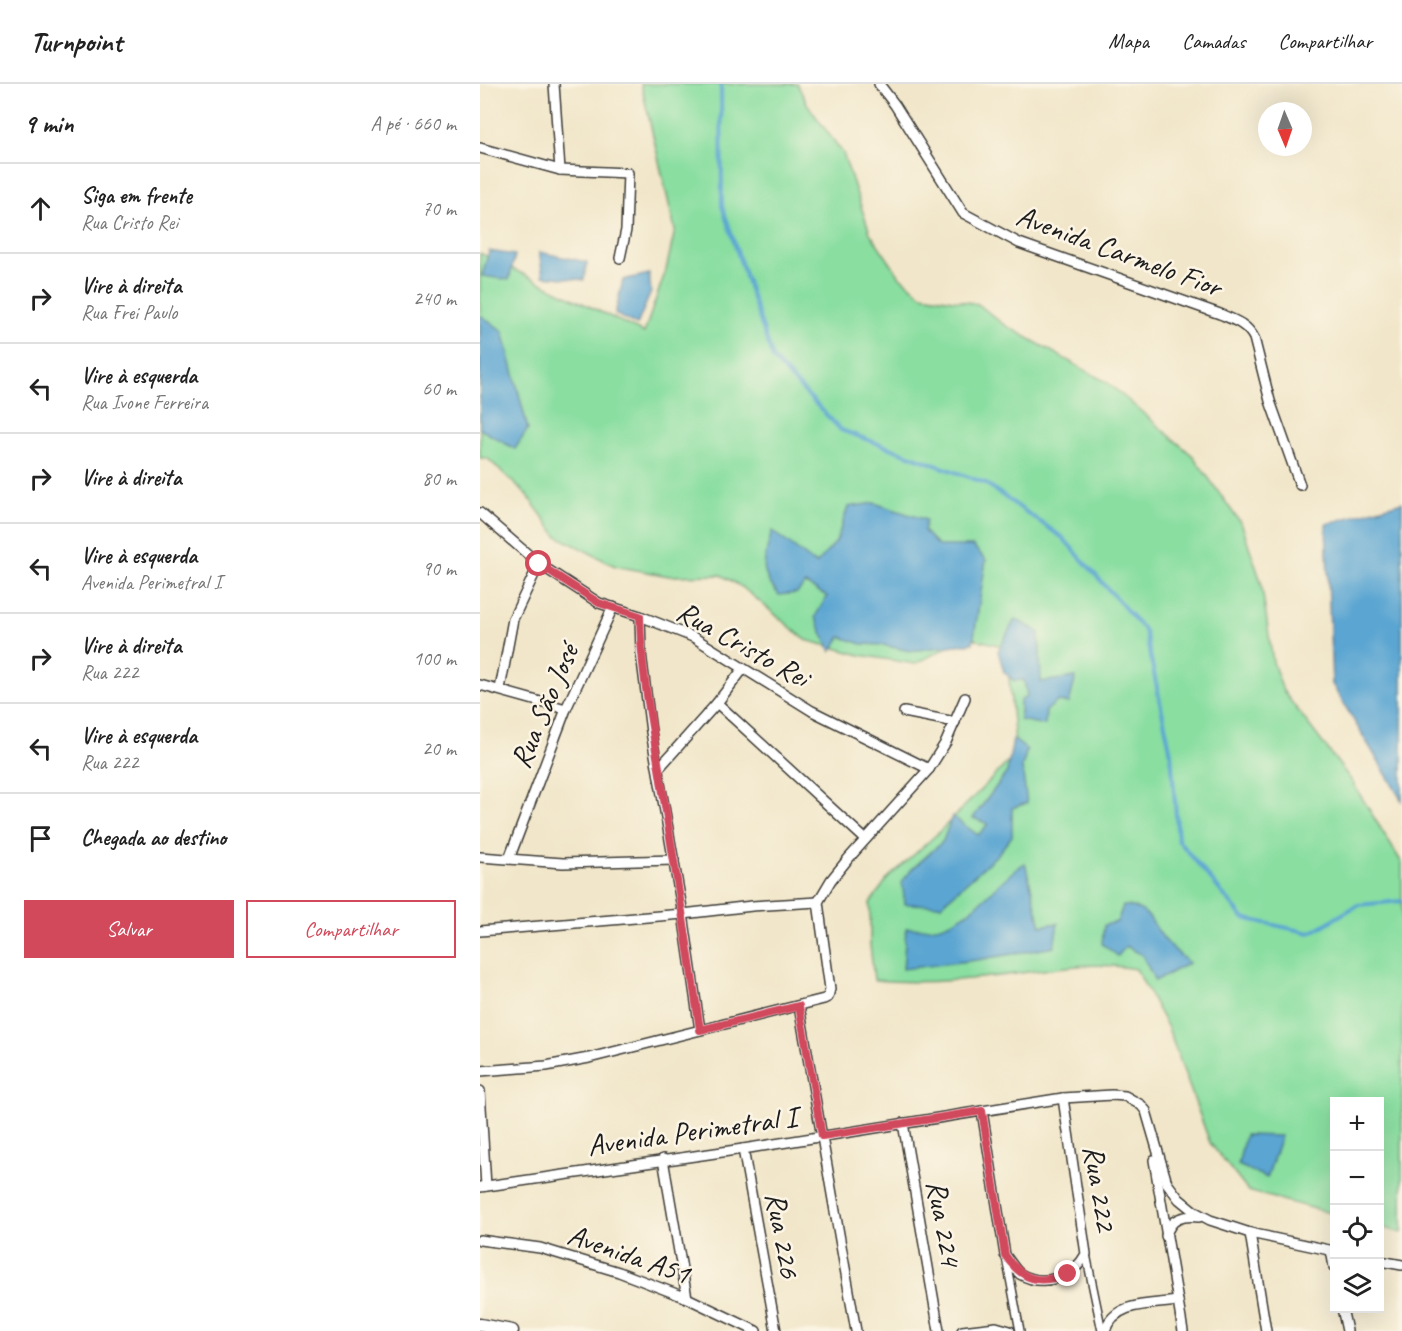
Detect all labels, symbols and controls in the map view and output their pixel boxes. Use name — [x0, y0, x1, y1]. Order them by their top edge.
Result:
text: Turnpoint — [30, 24, 122, 59]
text: Mapa — [1108, 28, 1149, 54]
text: Camadas — [1182, 28, 1245, 54]
text: Compartilhar — [1278, 28, 1372, 54]
north arrow — [1258, 102, 1312, 156]
text: 9 min — [24, 107, 74, 140]
text: A pé · 660 m — [371, 111, 456, 136]
text: Siga em frente — [81, 182, 192, 210]
icon: ahead — [24, 192, 57, 225]
text: 70 m — [422, 196, 456, 221]
street label: Avenida Carmelo Fior — [1011, 196, 1230, 307]
text: Rua Cristo Rei — [81, 210, 178, 235]
text: Vire à direita — [81, 272, 181, 300]
icon: right — [24, 282, 57, 315]
text: 240 m — [413, 286, 456, 311]
text: Rua Frei Paulo — [81, 300, 177, 325]
text: Vire à esquerda — [81, 362, 197, 390]
icon: left — [24, 372, 57, 405]
text: 60 m — [422, 376, 456, 401]
text: Rua Ivone Ferreira — [81, 390, 208, 415]
icon: right — [24, 462, 57, 495]
text: Vire à direita — [81, 464, 181, 492]
text: 80 m — [422, 466, 456, 491]
text: Vire à esquerda — [81, 542, 197, 570]
route start — [525, 550, 551, 576]
icon: left — [24, 552, 57, 585]
text: 90 m — [422, 556, 456, 581]
text: Avenida Perimetral I — [81, 570, 221, 595]
street label: Rua Cristo Rei — [670, 592, 819, 698]
text: Vire à direita — [81, 632, 181, 660]
street label: Rua São José — [501, 634, 589, 774]
icon: right — [24, 642, 57, 675]
text: 100 m — [413, 646, 456, 671]
text: Rua 222 — [81, 660, 138, 685]
text: Vire à esquerda — [81, 722, 197, 750]
icon: left — [24, 732, 57, 765]
text: 20 m — [422, 736, 456, 761]
text: Rua 222 — [81, 750, 138, 775]
icon: arrive — [24, 822, 57, 855]
text: Chegada ao destino — [81, 824, 226, 852]
button: Salvar — [24, 900, 234, 958]
button: Compartilhar — [246, 900, 456, 958]
street label: Avenida Perimetral I — [585, 1097, 806, 1164]
map controls — [1330, 1097, 1384, 1313]
button: + — [1330, 1097, 1384, 1151]
street label: Rua 222 — [1074, 1143, 1126, 1236]
button: − — [1330, 1151, 1384, 1205]
street label: Rua 224 — [918, 1177, 971, 1271]
street label: Rua 226 — [757, 1189, 809, 1282]
button: locate — [1330, 1205, 1384, 1259]
street label: Avenida A51 — [563, 1215, 697, 1293]
button: layers — [1330, 1259, 1384, 1313]
route end — [1054, 1260, 1080, 1286]

